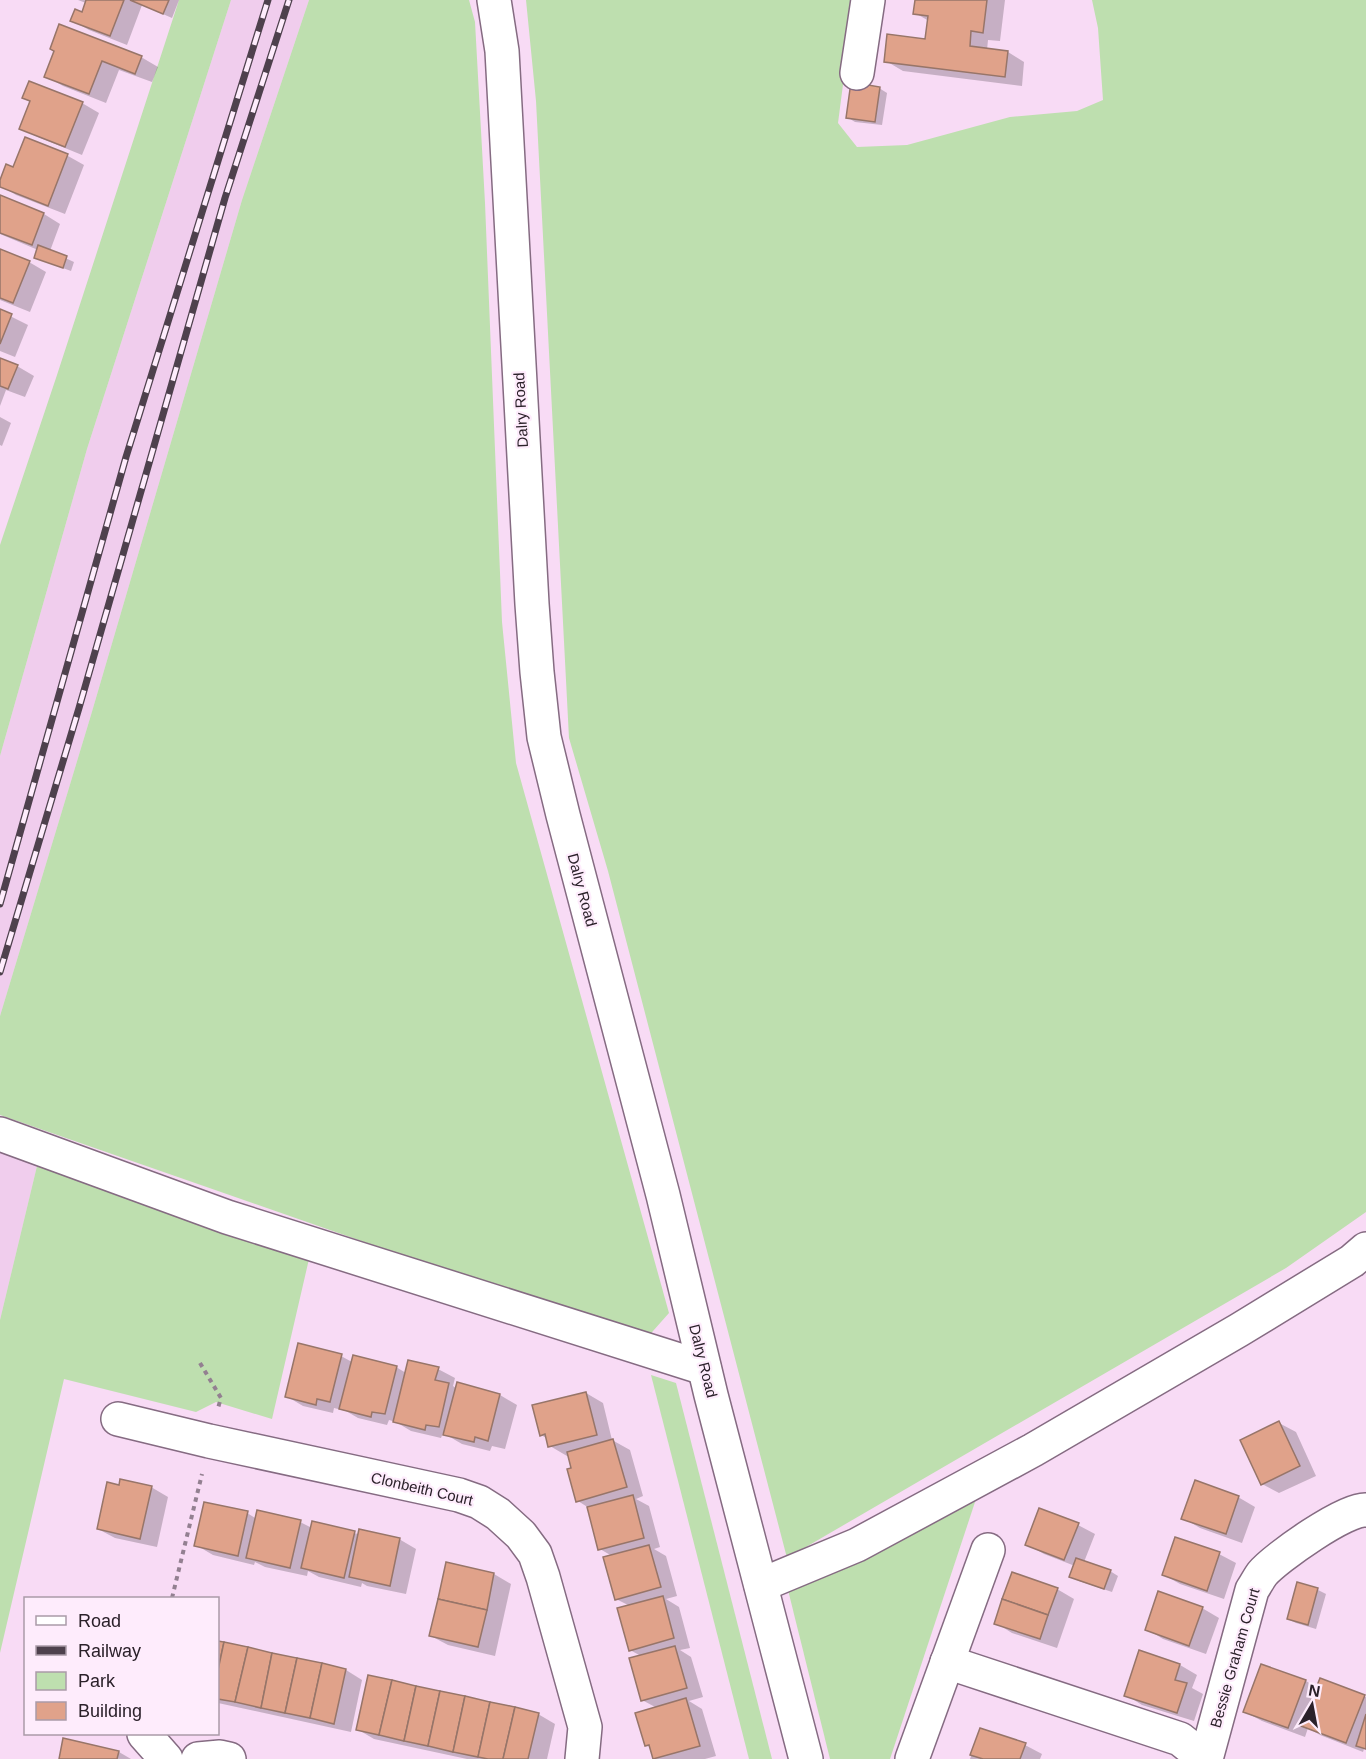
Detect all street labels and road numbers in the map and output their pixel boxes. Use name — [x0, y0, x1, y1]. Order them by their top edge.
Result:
street label: Dalry Road — [510, 372, 531, 448]
street label: Dalry Road — [565, 851, 600, 928]
street label: Dalry Road — [686, 1322, 721, 1399]
street label: Clonbeith Court — [369, 1469, 476, 1509]
street label: Bessie Graham Court — [1206, 1585, 1263, 1730]

